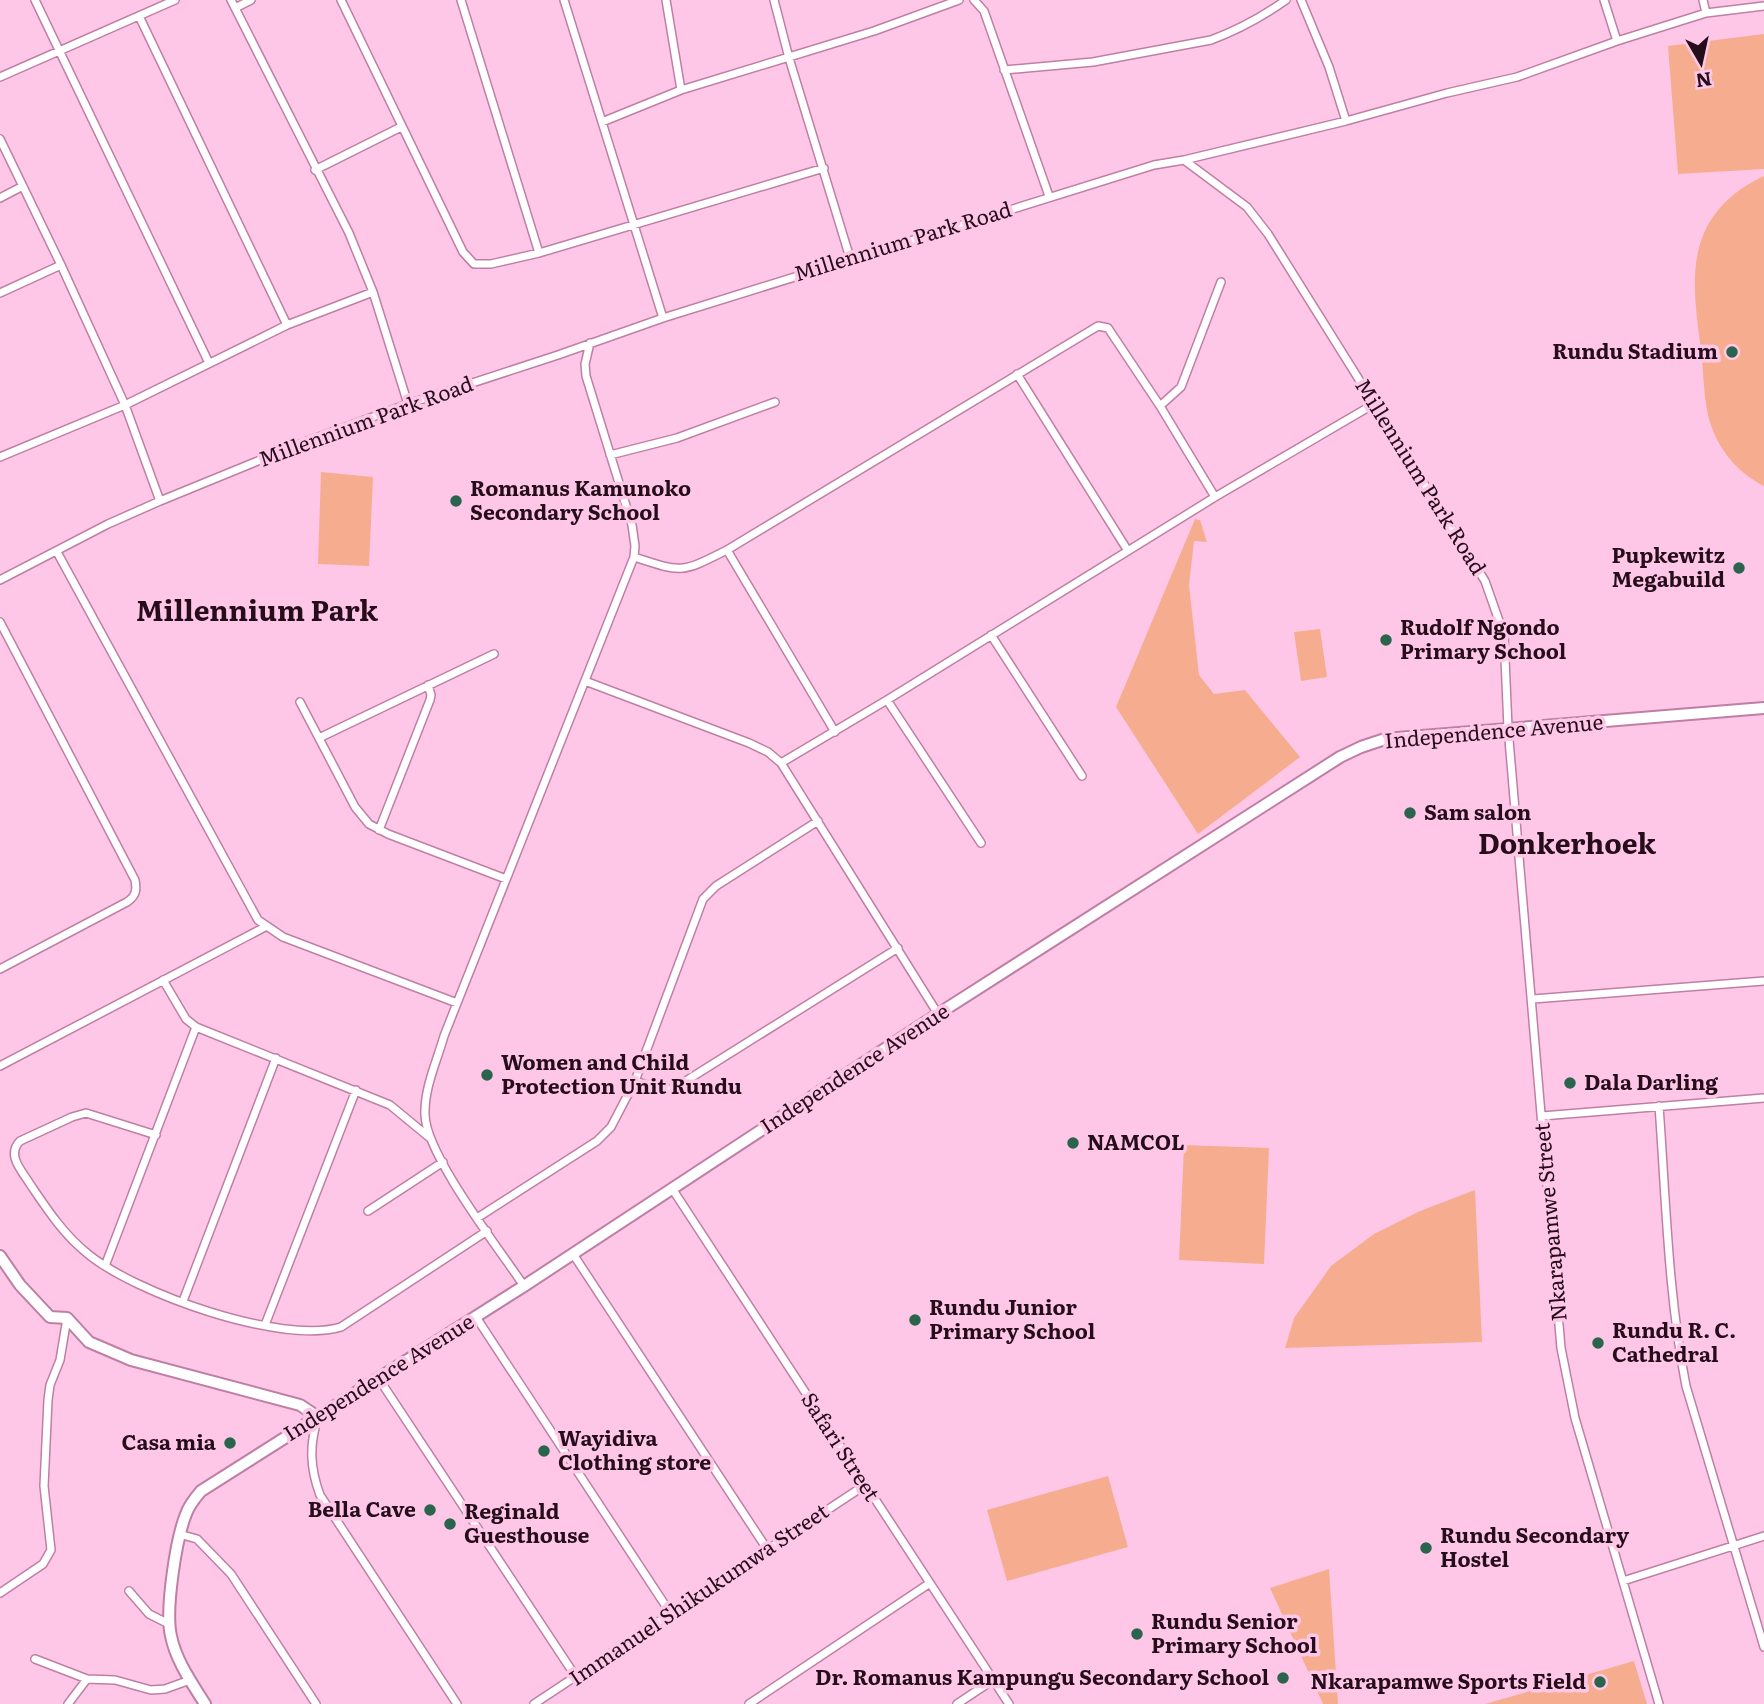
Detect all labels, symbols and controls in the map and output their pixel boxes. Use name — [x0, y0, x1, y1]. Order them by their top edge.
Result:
north arrow — [1666, 28, 1736, 98]
text: N — [1694, 66, 1714, 96]
street label: Millennium Park Road — [790, 192, 1015, 287]
place label: Rundu Stadium — [1552, 334, 1718, 365]
marker: Rundu Stadium — [1724, 344, 1740, 360]
street label: Millennium Park Road — [254, 366, 477, 473]
street label: Millennium Park Road — [1349, 372, 1495, 580]
place label: Romanus Kamunoko Secondary School — [470, 471, 691, 526]
marker: Romanus Kamunoko Secondary School — [448, 493, 464, 509]
place label: Pupkewitz Megabuild — [1612, 538, 1725, 593]
marker: Pupkewitz Megabuild — [1731, 560, 1747, 576]
district label: Millennium Park — [136, 588, 378, 630]
place label: Rudolf Ngondo Primary School — [1400, 610, 1567, 665]
marker: Rudolf Ngondo Primary School — [1378, 632, 1394, 648]
street label: Independence Avenue — [1383, 704, 1605, 755]
place label: Sam salon — [1424, 795, 1532, 826]
marker: Sam salon — [1402, 805, 1418, 821]
district label: Donkerhoek — [1478, 821, 1656, 863]
street label: Independence Avenue — [753, 994, 954, 1140]
place label: Women and Child Protection Unit Rundu — [501, 1045, 742, 1100]
place label: Dala Darling — [1584, 1065, 1718, 1096]
marker: Women and Child Protection Unit Rundu — [479, 1067, 495, 1083]
marker: Dala Darling — [1562, 1075, 1578, 1091]
street label: Nkarapamwe Street — [1524, 1121, 1573, 1323]
place label: NAMCOL — [1087, 1125, 1185, 1156]
marker: NAMCOL — [1065, 1135, 1081, 1151]
place label: Rundu Junior Primary School — [929, 1290, 1096, 1345]
street label: Independence Avenue — [276, 1305, 479, 1447]
marker: Rundu Junior Primary School — [907, 1312, 923, 1328]
place label: Rundu R. C. Cathedral — [1612, 1313, 1736, 1368]
marker: Rundu R. C. Cathedral — [1590, 1335, 1606, 1351]
street label: Safari Street — [795, 1385, 889, 1506]
place label: Wayidiva Clothing store — [558, 1421, 711, 1476]
place label: Casa mia — [122, 1425, 217, 1456]
marker: Casa mia — [222, 1435, 238, 1451]
marker: Wayidiva Clothing store — [536, 1443, 552, 1459]
place label: Bella Cave — [308, 1492, 416, 1523]
place label: Reginald Guesthouse — [464, 1494, 589, 1549]
street label: Immanuel Shikukumwa Street — [562, 1494, 834, 1692]
marker: Bella Cave — [422, 1502, 438, 1518]
marker: Reginald Guesthouse — [442, 1516, 458, 1532]
place label: Rundu Secondary Hostel — [1440, 1518, 1629, 1573]
marker: Rundu Secondary Hostel — [1418, 1540, 1434, 1556]
place label: Rundu Senior Primary School — [1151, 1604, 1318, 1659]
marker: Rundu Senior Primary School — [1129, 1626, 1145, 1642]
place label: Dr. Romanus Kampungu Secondary School — [815, 1660, 1269, 1691]
place label: Nkarapamwe Sports Field — [1311, 1664, 1586, 1695]
marker: Dr. Romanus Kampungu Secondary School — [1275, 1670, 1291, 1686]
marker: Nkarapamwe Sports Field — [1592, 1674, 1608, 1690]

